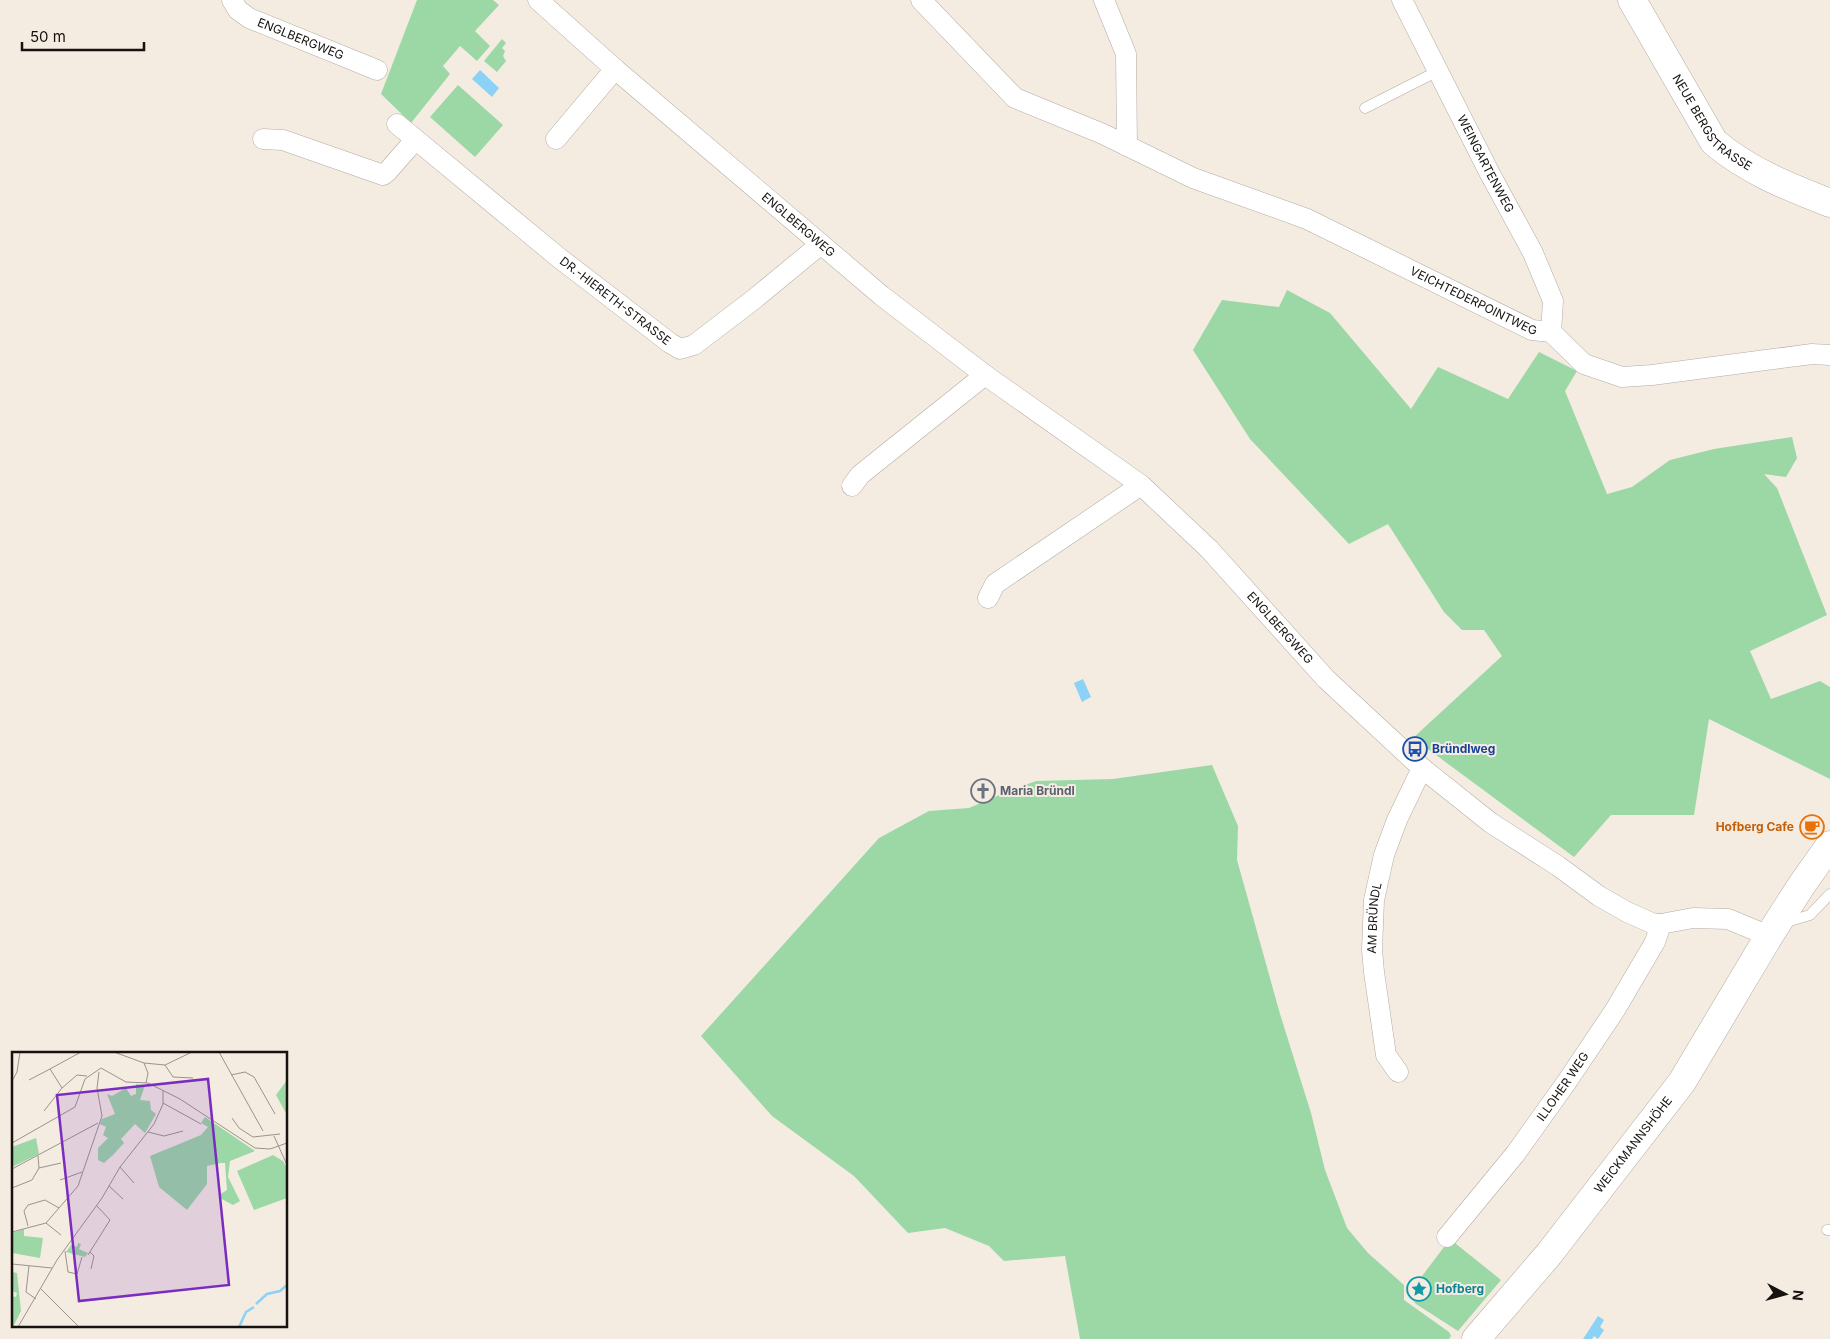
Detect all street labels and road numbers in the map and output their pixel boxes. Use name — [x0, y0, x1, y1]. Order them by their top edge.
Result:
street label: ENGLBERGWEG — [255, 14, 346, 63]
street label: NEUE BERGSTRASSE — [1670, 71, 1755, 174]
street label: WEINGARTENWEG — [1454, 112, 1518, 215]
street label: ENGLBERGWEG — [759, 189, 838, 260]
street label: DR.-HIERETH-STRASSE — [557, 253, 674, 348]
street label: VEICHTEDERPOINTWEG — [1408, 263, 1538, 337]
street label: ENGLBERGWEG — [1244, 588, 1317, 667]
street label: AM BRÜNDL — [1364, 881, 1385, 954]
street label: ILLOHER WEG — [1533, 1049, 1592, 1124]
street label: WEICKMANNSHÖHE — [1591, 1093, 1675, 1196]

